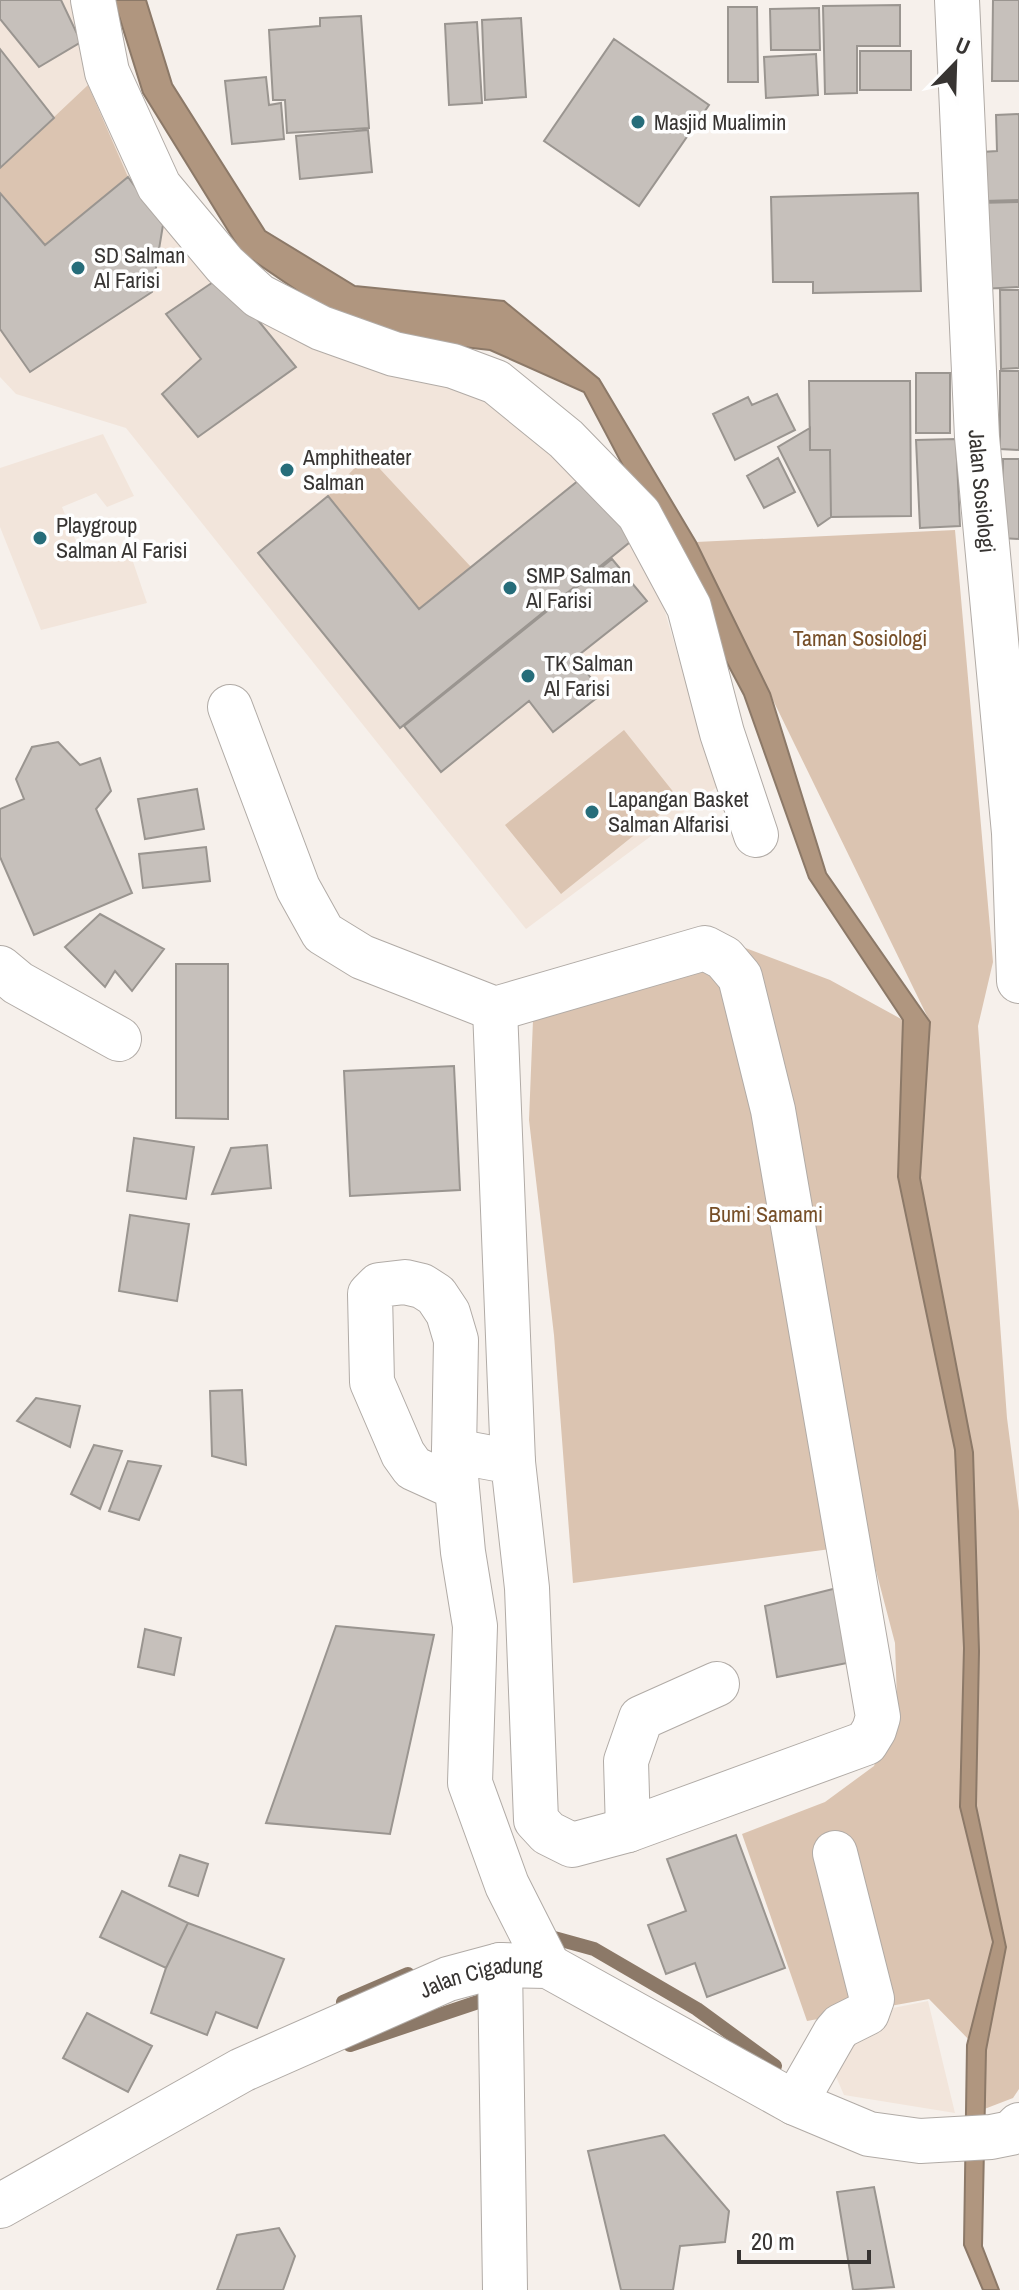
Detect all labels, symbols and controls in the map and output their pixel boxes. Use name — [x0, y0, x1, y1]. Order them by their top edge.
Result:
north arrow — [915, 24, 995, 104]
text: U — [951, 29, 975, 62]
place label: Masjid Mualimin — [654, 107, 786, 137]
marker: Masjid Mualimin — [629, 113, 647, 131]
place label: SD Salman Al Farisi — [93, 240, 185, 295]
marker: SD Salman Al Farisi — [69, 259, 87, 277]
street label: Jalan Sosiologi — [962, 429, 1003, 554]
place label: Amphitheater Salman — [302, 442, 411, 497]
marker: Amphitheater Salman — [278, 461, 296, 479]
place label: Playgroup Salman Al Farisi — [56, 510, 187, 565]
marker: Playgroup Salman Al Farisi — [31, 529, 49, 547]
place label: SMP Salman Al Farisi — [525, 560, 631, 615]
marker: SMP Salman Al Farisi — [501, 579, 519, 597]
park label: Taman Sosiologi — [793, 623, 927, 653]
place label: TK Salman Al Farisi — [543, 648, 633, 703]
marker: TK Salman Al Farisi — [519, 667, 537, 685]
place label: Lapangan Basket Salman Alfarisi — [608, 784, 748, 839]
marker: Lapangan Basket Salman Alfarisi — [583, 803, 601, 821]
park label: Bumi Samami — [709, 1199, 823, 1229]
street label: Jalan Cigadung — [414, 1950, 543, 2005]
scale bar — [739, 2214, 869, 2264]
text: 20 m — [751, 2225, 795, 2257]

